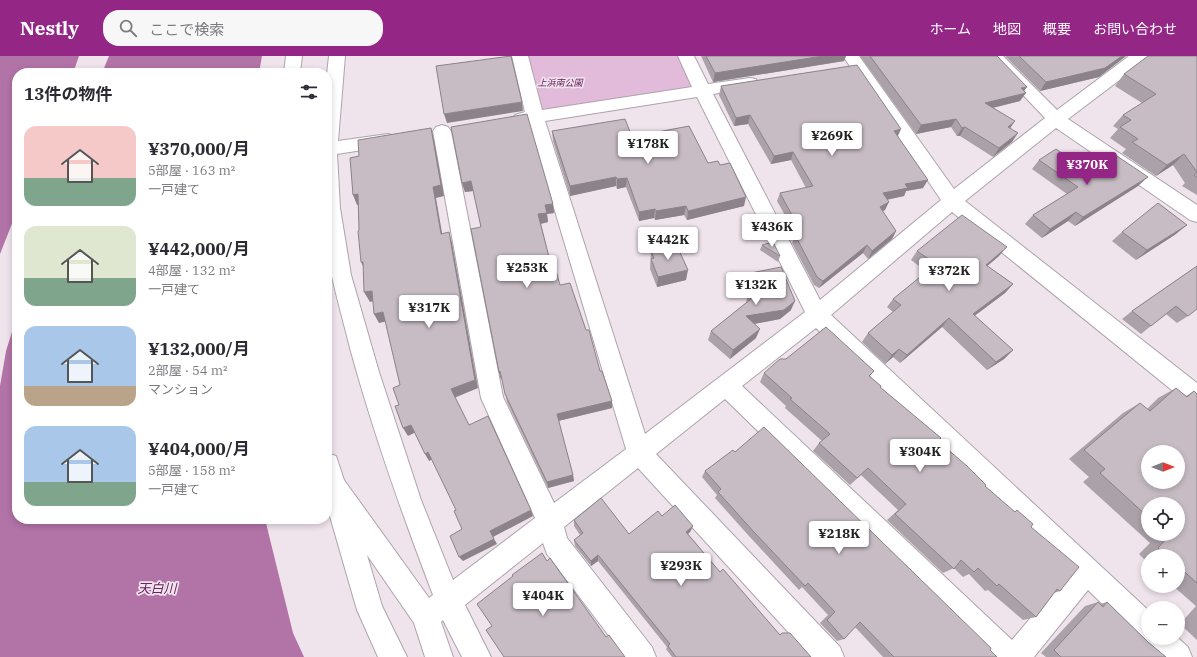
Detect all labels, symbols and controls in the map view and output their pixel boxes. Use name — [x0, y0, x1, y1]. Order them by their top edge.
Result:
search box — [103, 10, 383, 46]
text: Nestly — [20, 16, 79, 40]
icon: search — [117, 17, 139, 39]
text: ここで検索 — [149, 20, 224, 39]
text: ホーム — [929, 20, 971, 38]
text: 地図 — [993, 20, 1021, 38]
text: 概要 — [1043, 20, 1071, 38]
text: お問い合わせ — [1093, 20, 1177, 38]
park label: 上浜南公園 — [537, 77, 584, 88]
icon: filters — [298, 81, 320, 103]
text: 13件の物件 — [24, 83, 112, 105]
pin: ¥269K — [804, 123, 860, 157]
text: ¥269K — [811, 127, 853, 144]
pin: ¥178K — [620, 131, 676, 165]
text: ¥178K — [627, 135, 669, 152]
text: ¥370,000/月 — [148, 138, 250, 160]
icon: home — [56, 142, 104, 190]
pin: ¥370K — [1059, 152, 1115, 186]
text: ¥370K — [1066, 156, 1108, 173]
text: 5部屋 · 163 m² — [148, 162, 235, 179]
text: 一戸建て — [148, 181, 200, 198]
pin: ¥436K — [744, 214, 800, 248]
text: ¥436K — [751, 218, 793, 235]
pin: ¥442K — [640, 227, 696, 261]
text: ¥442K — [647, 231, 689, 248]
text: ¥442,000/月 — [148, 238, 250, 260]
icon: home — [56, 242, 104, 290]
pin: ¥253K — [499, 255, 555, 289]
pin: ¥372K — [921, 258, 977, 292]
text: ¥253K — [506, 259, 548, 276]
text: 4部屋 · 132 m² — [148, 262, 235, 279]
text: ¥372K — [928, 262, 970, 279]
pin: ¥132K — [728, 272, 784, 306]
text: ¥132K — [735, 276, 777, 293]
text: 一戸建て — [148, 281, 200, 298]
pin: ¥317K — [401, 295, 457, 329]
text: ¥317K — [408, 299, 450, 316]
text: ¥132,000/月 — [148, 338, 250, 360]
icon: home — [56, 342, 104, 390]
text: 2部屋 · 54 m² — [148, 362, 228, 379]
text: マンション — [148, 381, 213, 398]
text: ¥404,000/月 — [148, 438, 250, 460]
pin: ¥304K — [892, 439, 948, 473]
icon: home — [56, 442, 104, 490]
text: ¥304K — [899, 443, 941, 460]
north arrow — [1141, 445, 1185, 489]
map controls — [1141, 445, 1185, 645]
text: 5部屋 · 158 m² — [148, 462, 235, 479]
text: 一戸建て — [148, 481, 200, 498]
button: locate — [1141, 497, 1185, 541]
pin: ¥218K — [811, 521, 867, 555]
text: ¥218K — [818, 525, 860, 542]
button: + — [1141, 549, 1185, 593]
pin: ¥293K — [653, 553, 709, 587]
text: ¥293K — [660, 557, 702, 574]
water label: 天白川 — [137, 580, 178, 597]
pin: ¥404K — [515, 583, 571, 617]
text: ¥404K — [522, 587, 564, 604]
button: − — [1141, 601, 1185, 645]

